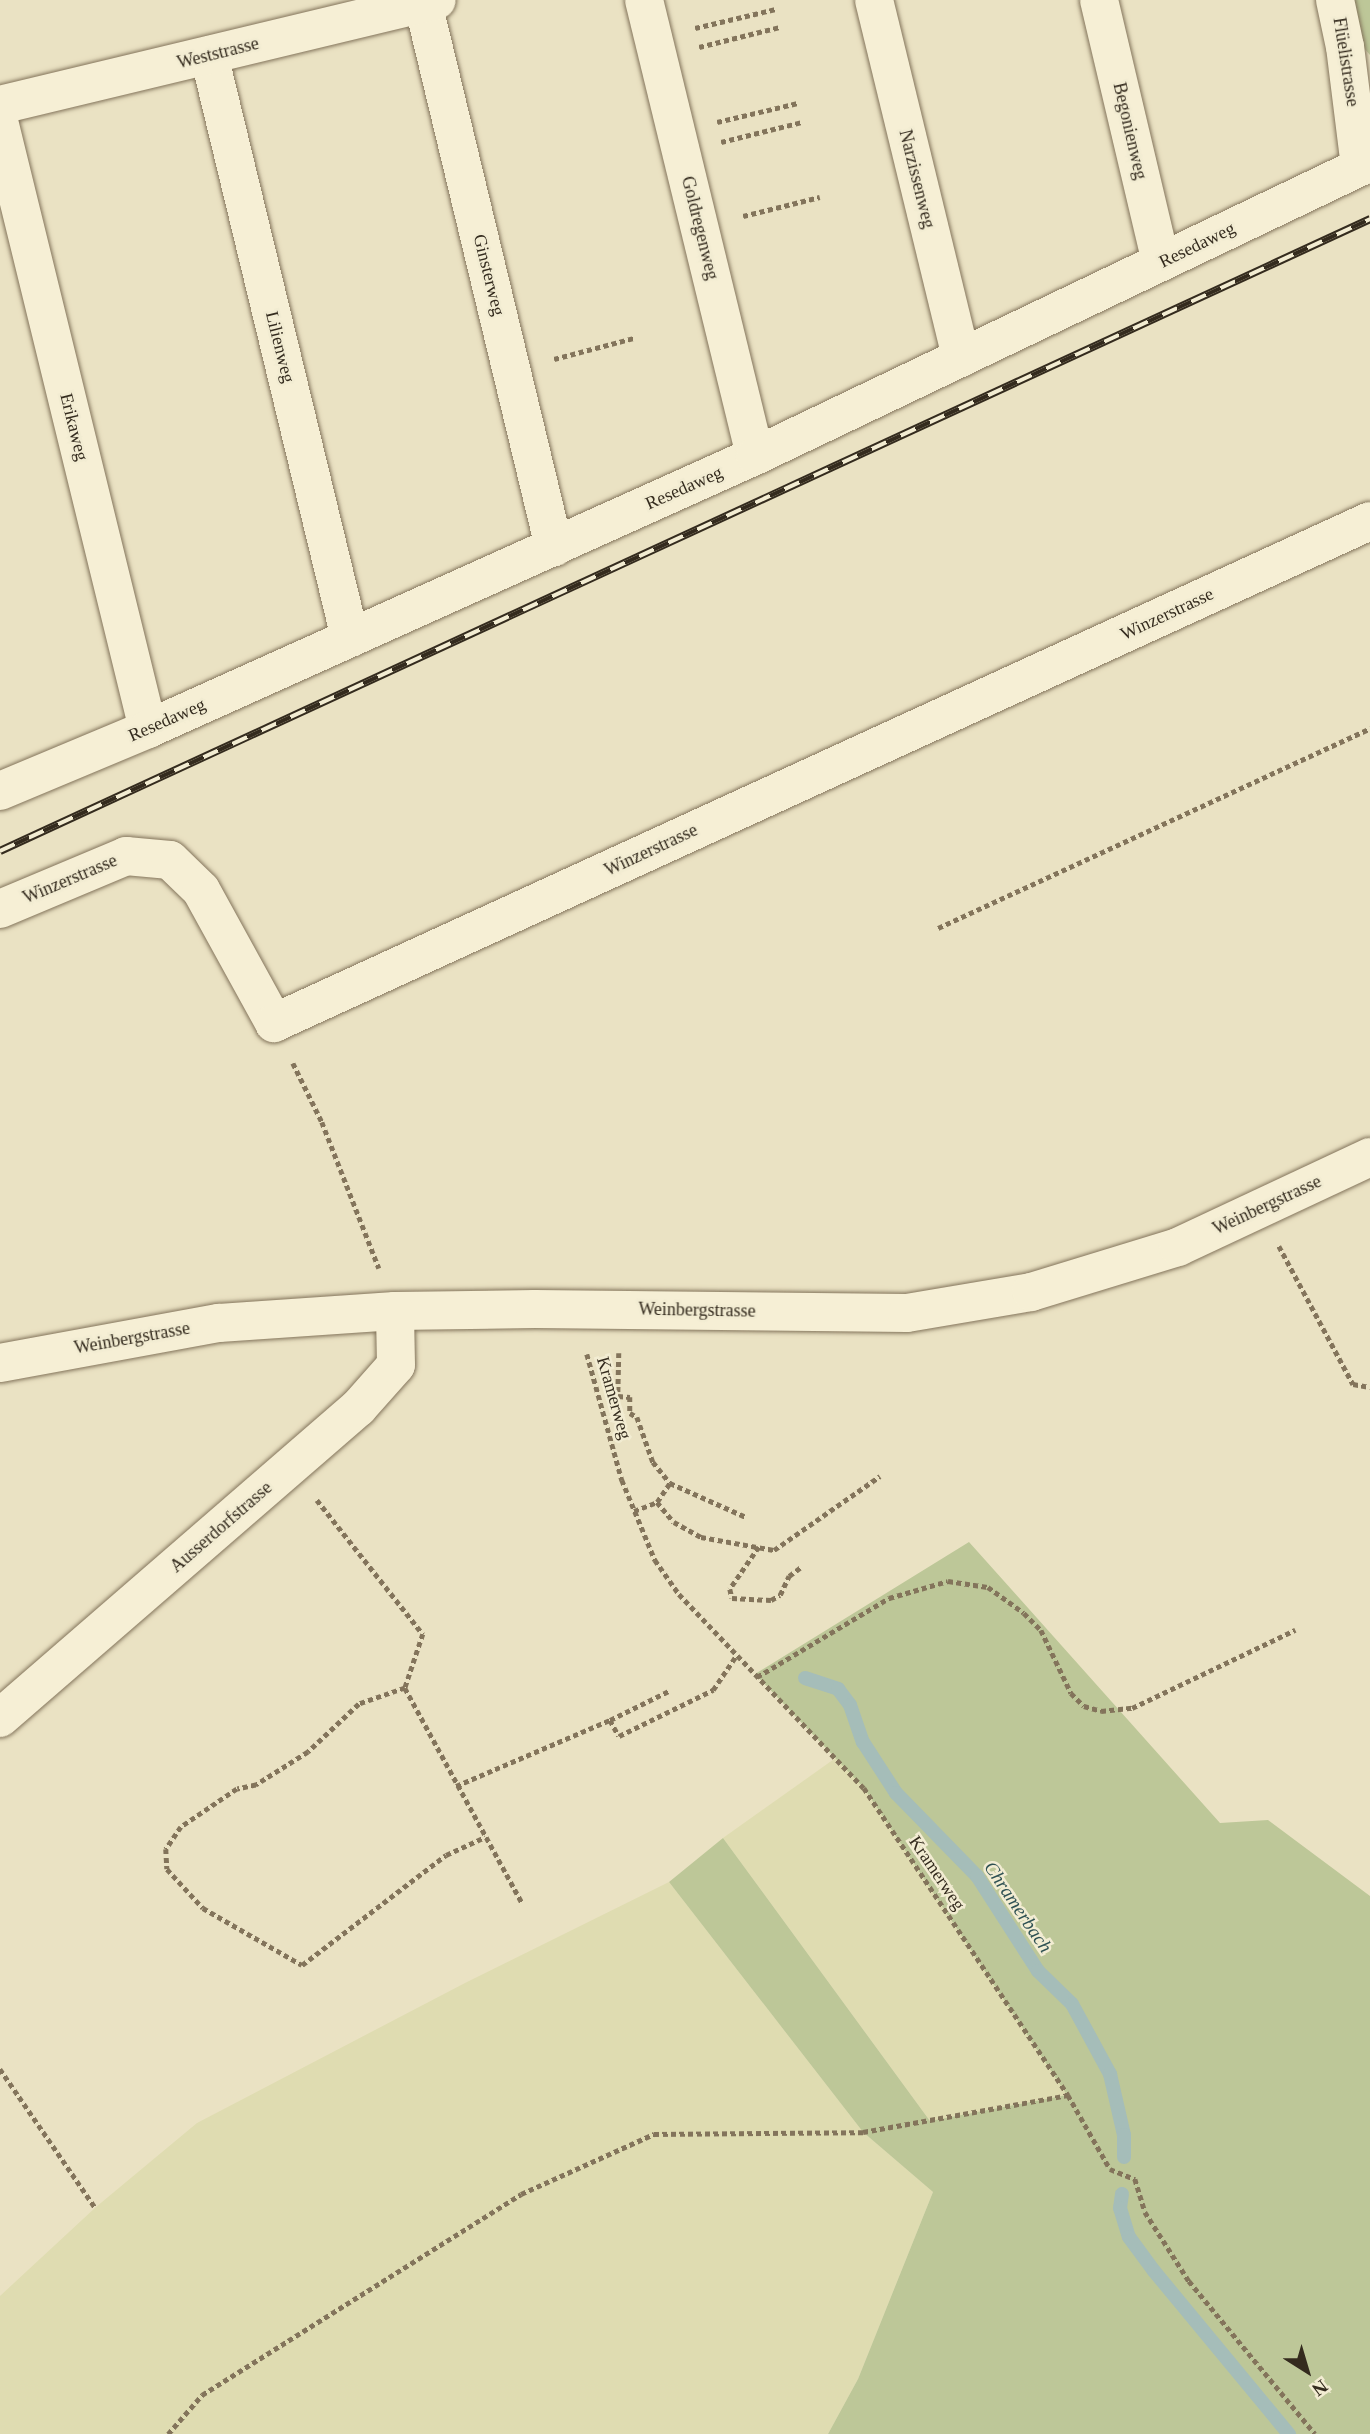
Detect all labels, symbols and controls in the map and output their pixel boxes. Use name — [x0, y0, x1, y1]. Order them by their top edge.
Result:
street label: Flüelistrasse — [1328, 16, 1364, 108]
street label: Weststrasse — [175, 32, 261, 74]
street label: Begonienweg — [1108, 80, 1152, 182]
street label: Narzissenweg — [894, 127, 940, 231]
street label: Goldregenweg — [677, 174, 723, 282]
street label: Resedaweg — [1155, 217, 1239, 273]
street label: Ginsterweg — [468, 232, 510, 318]
street label: Lilienweg — [261, 309, 299, 385]
street label: Erikaweg — [55, 391, 93, 463]
street label: Resedaweg — [642, 461, 726, 515]
street label: Winzerstrasse — [1117, 583, 1217, 645]
street label: Resedaweg — [125, 693, 209, 747]
street label: Winzerstrasse — [601, 819, 701, 881]
street label: Winzerstrasse — [20, 849, 120, 909]
street label: Weinbergstrasse — [1209, 1170, 1325, 1240]
street label: Weinbergstrasse — [638, 1298, 756, 1322]
street label: Weinbergstrasse — [72, 1317, 192, 1359]
street label: Kramerweg — [592, 1354, 636, 1442]
street label: Ausserdorfstrasse — [166, 1477, 276, 1577]
street label: Kramerweg — [904, 1832, 970, 1914]
water label: Chramerbach — [979, 1857, 1057, 1957]
north arrow — [1272, 2336, 1342, 2406]
text: N — [1308, 2376, 1332, 2401]

